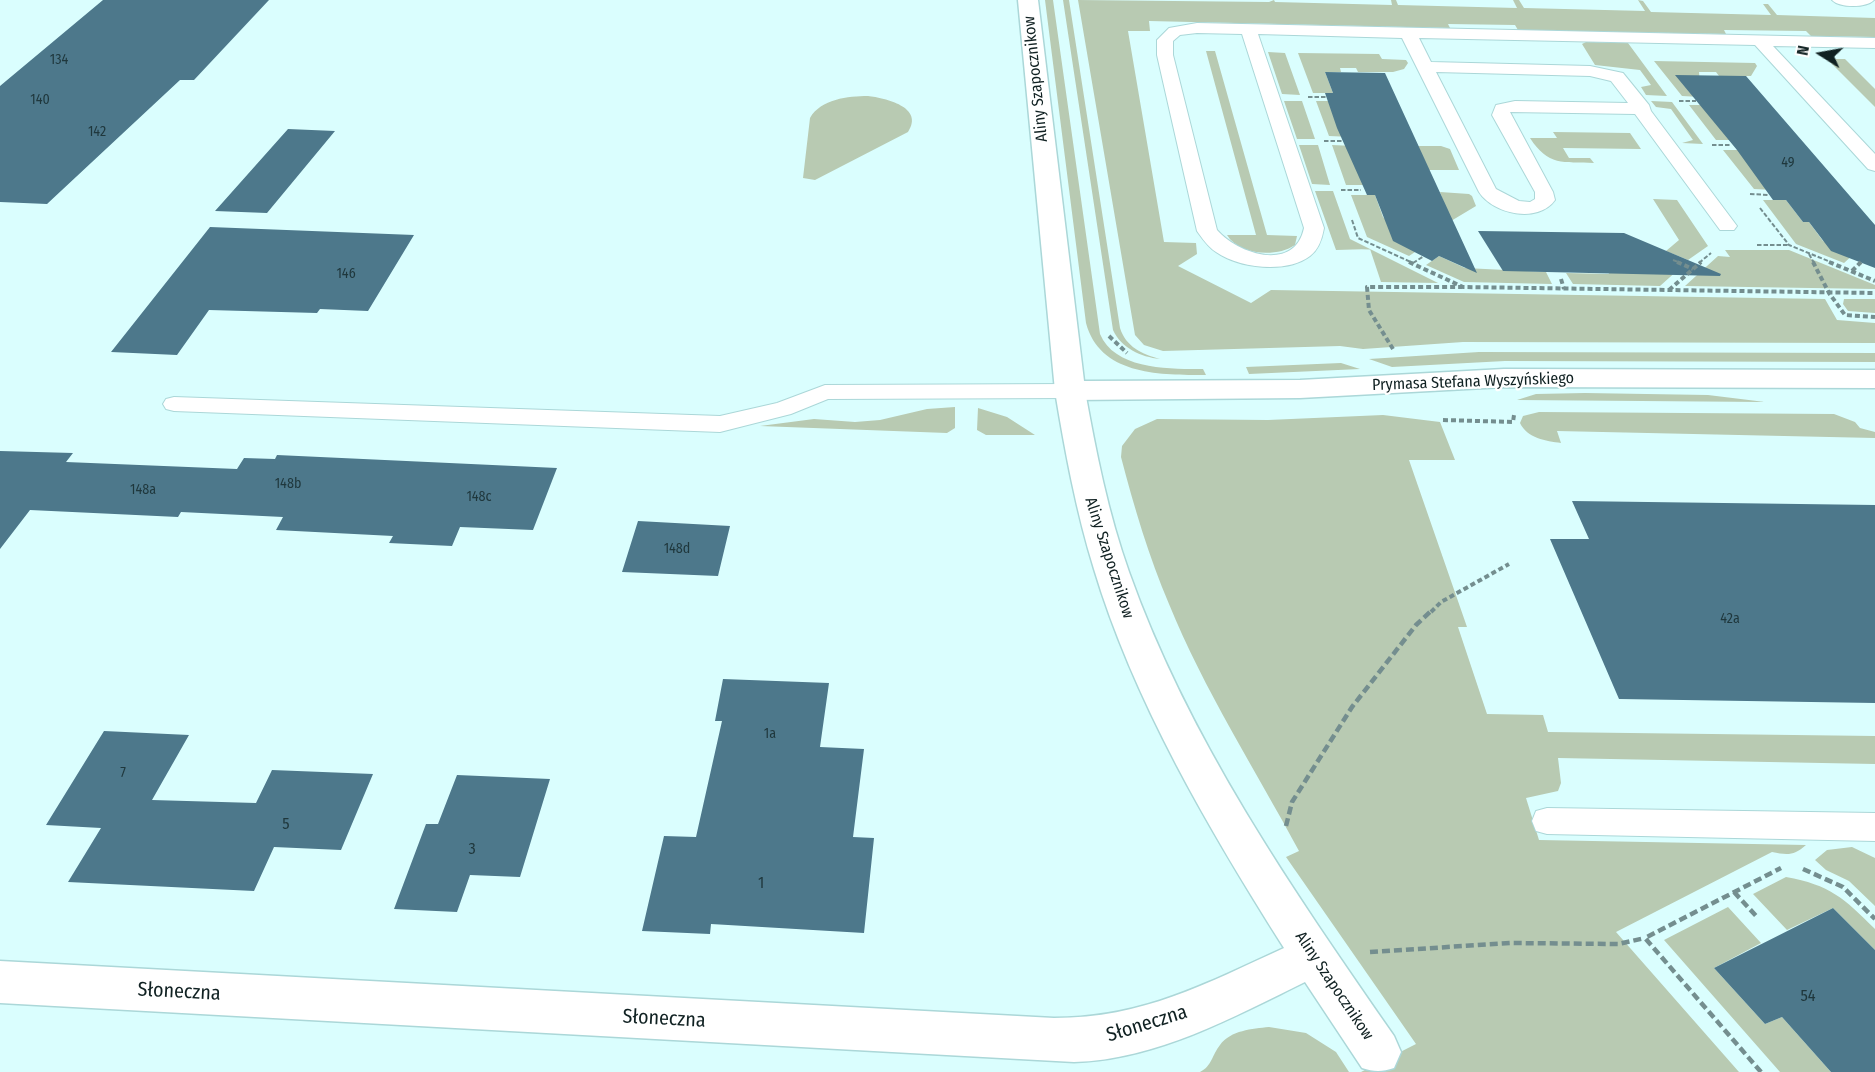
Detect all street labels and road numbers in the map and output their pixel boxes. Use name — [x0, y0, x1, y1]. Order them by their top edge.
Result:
street label: Aliny Szapocznikow — [1020, 15, 1052, 143]
street label: Prymasa Stefana Wyszyńskiego — [1372, 369, 1574, 395]
street label: Aliny Szapocznikow — [1080, 495, 1138, 621]
street label: Aliny Szapocznikow — [1291, 928, 1377, 1044]
street label: Słoneczna — [137, 978, 221, 1006]
street label: Słoneczna — [1104, 1000, 1190, 1048]
street label: Słoneczna — [622, 1005, 706, 1033]

